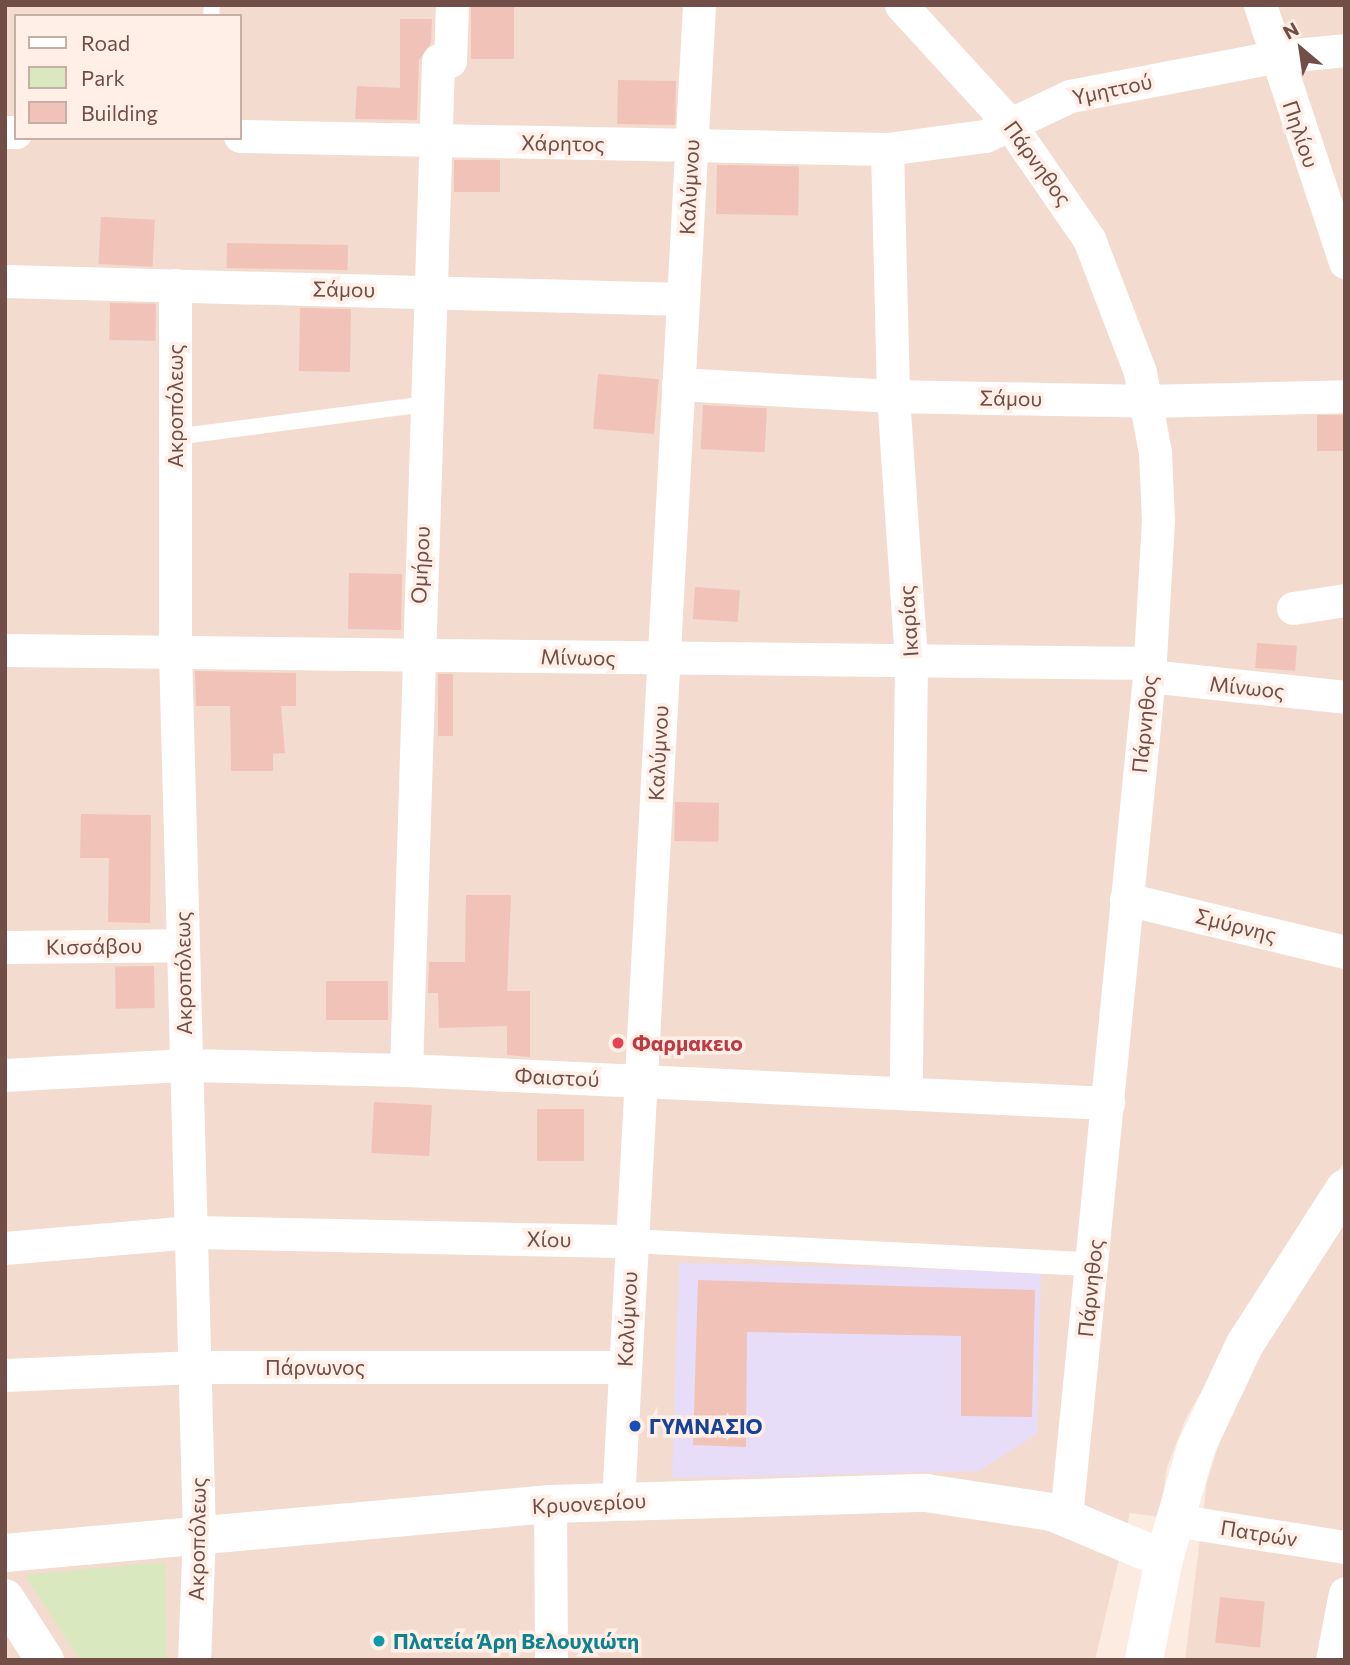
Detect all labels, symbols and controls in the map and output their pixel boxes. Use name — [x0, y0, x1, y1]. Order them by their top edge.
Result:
legend — [14, 14, 242, 140]
north arrow — [1266, 14, 1336, 84]
text: N — [1279, 17, 1302, 44]
text: Road — [81, 30, 130, 55]
text: Park — [81, 65, 125, 90]
street label: Υμηττού — [1070, 68, 1154, 110]
street label: Πηλίου — [1278, 97, 1324, 171]
text: Building — [81, 100, 158, 125]
street label: Πάρνηθος — [999, 116, 1077, 210]
street label: Χάρητος — [521, 130, 605, 156]
street label: Καλύμνου — [674, 139, 704, 235]
street label: Σάμου — [312, 276, 376, 302]
street label: Ακροπόλεως — [162, 344, 188, 468]
street label: Σάμου — [979, 385, 1043, 411]
street label: Ομήρου — [405, 525, 435, 605]
street label: Ικαρίας — [893, 584, 923, 658]
street label: Μίνωος — [540, 644, 616, 670]
street label: Μίνωος — [1208, 671, 1286, 703]
street label: Πάρνηθος — [1126, 674, 1162, 774]
street label: Καλύμνου — [643, 705, 673, 801]
street label: Σμύρνης — [1193, 903, 1279, 947]
street label: Ακροπόλεως — [169, 911, 197, 1035]
street label: Κισσάβου — [46, 933, 142, 959]
place label: Φαρμακειο — [632, 1030, 743, 1056]
marker: Φαρμακειο — [610, 1035, 626, 1051]
street label: Φαιστού — [514, 1062, 600, 1092]
street label: Χίου — [526, 1226, 572, 1252]
street label: Πάρνηθος — [1072, 1238, 1108, 1338]
street label: Καλύμνου — [612, 1271, 642, 1367]
street label: Πάρνωνος — [265, 1354, 365, 1380]
place label: ΓΥΜΝΑΣΙΟ — [649, 1413, 763, 1439]
marker: ΓΥΜΝΑΣΙΟ — [627, 1418, 643, 1434]
street label: Ακροπόλεως — [183, 1477, 211, 1601]
street label: Κρυονερίου — [531, 1487, 647, 1519]
street label: Πατρών — [1219, 1515, 1299, 1551]
place label: Πλατεία Άρη Βελουχιώτη — [393, 1628, 639, 1654]
marker: Πλατεία Άρη Βελουχιώτη — [371, 1633, 387, 1649]

